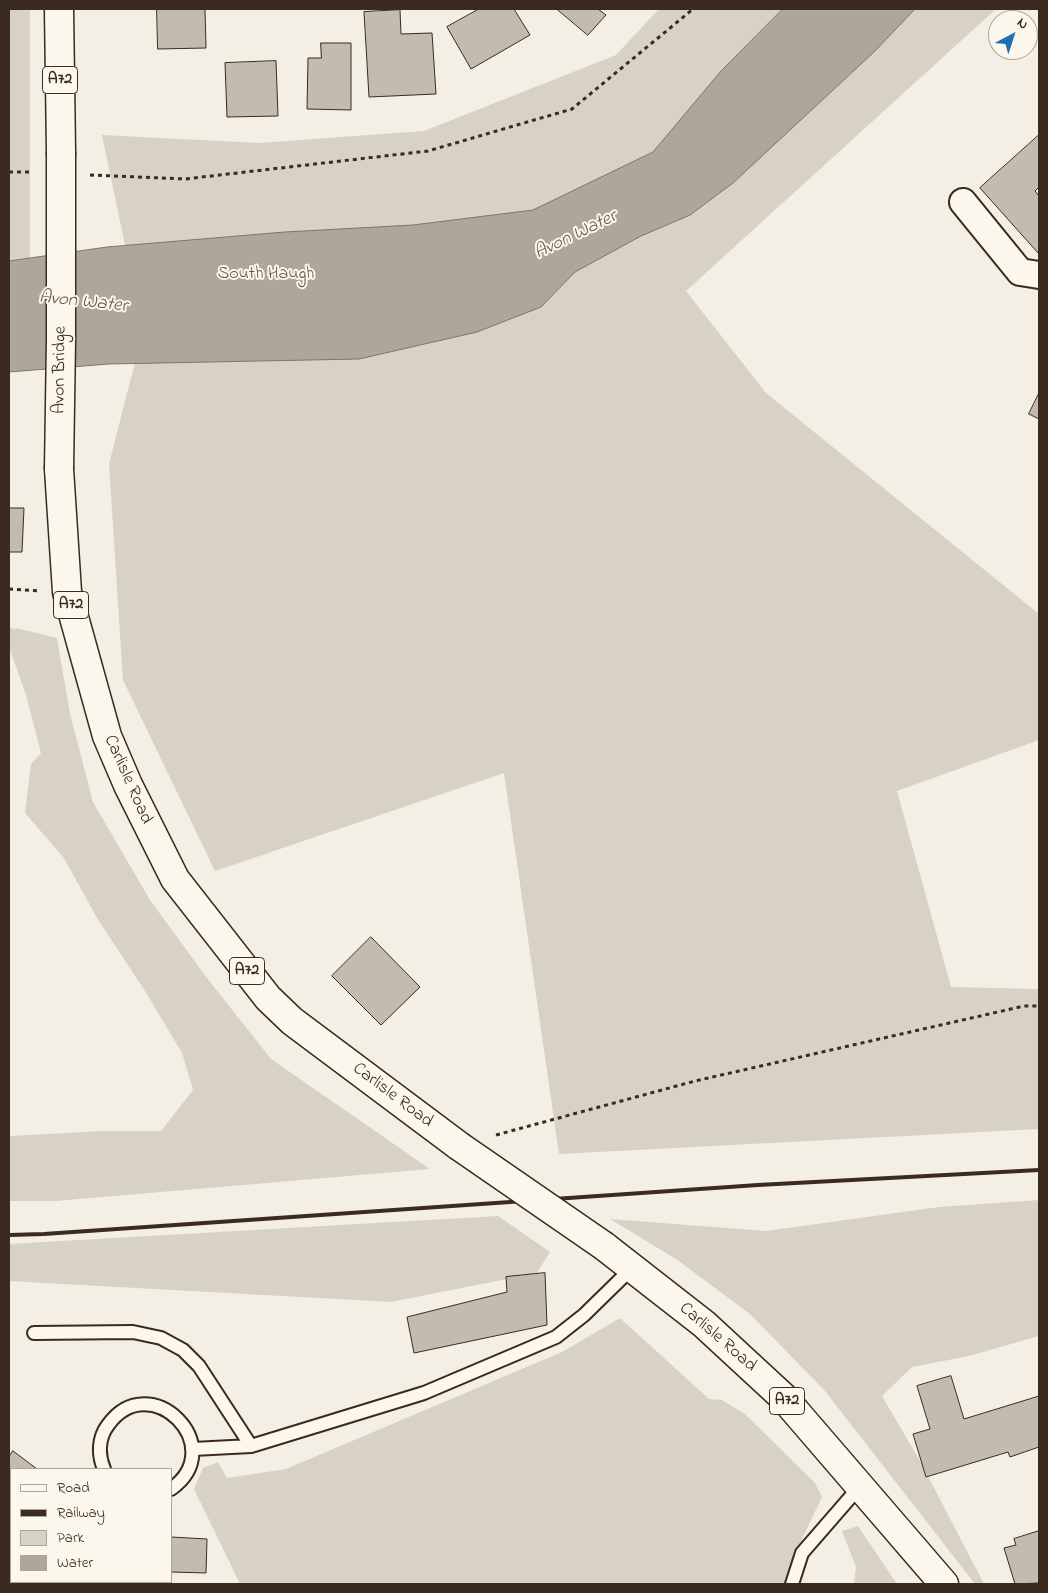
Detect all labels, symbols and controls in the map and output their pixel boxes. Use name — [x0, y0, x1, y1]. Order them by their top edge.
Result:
north arrow — [988, 10, 1038, 60]
text: N — [1012, 13, 1033, 35]
road number: A72 — [42, 66, 78, 94]
water label: Avon Water — [531, 206, 621, 266]
park label: South Haugh — [218, 264, 314, 286]
water label: Avon Water — [38, 287, 128, 319]
street label: Avon Bridge — [49, 326, 73, 414]
road number: A72 — [54, 592, 88, 618]
street label: Carlisle Road — [98, 732, 156, 828]
road number: A72 — [230, 958, 264, 984]
street label: Carlisle Road — [347, 1059, 437, 1133]
street label: Carlisle Road — [674, 1299, 760, 1377]
road number: A72 — [770, 1388, 804, 1414]
legend — [10, 1468, 172, 1583]
text: Road — [57, 1477, 90, 1499]
text: Railway — [57, 1502, 105, 1524]
text: Park — [57, 1527, 84, 1549]
text: Water — [57, 1552, 93, 1574]

